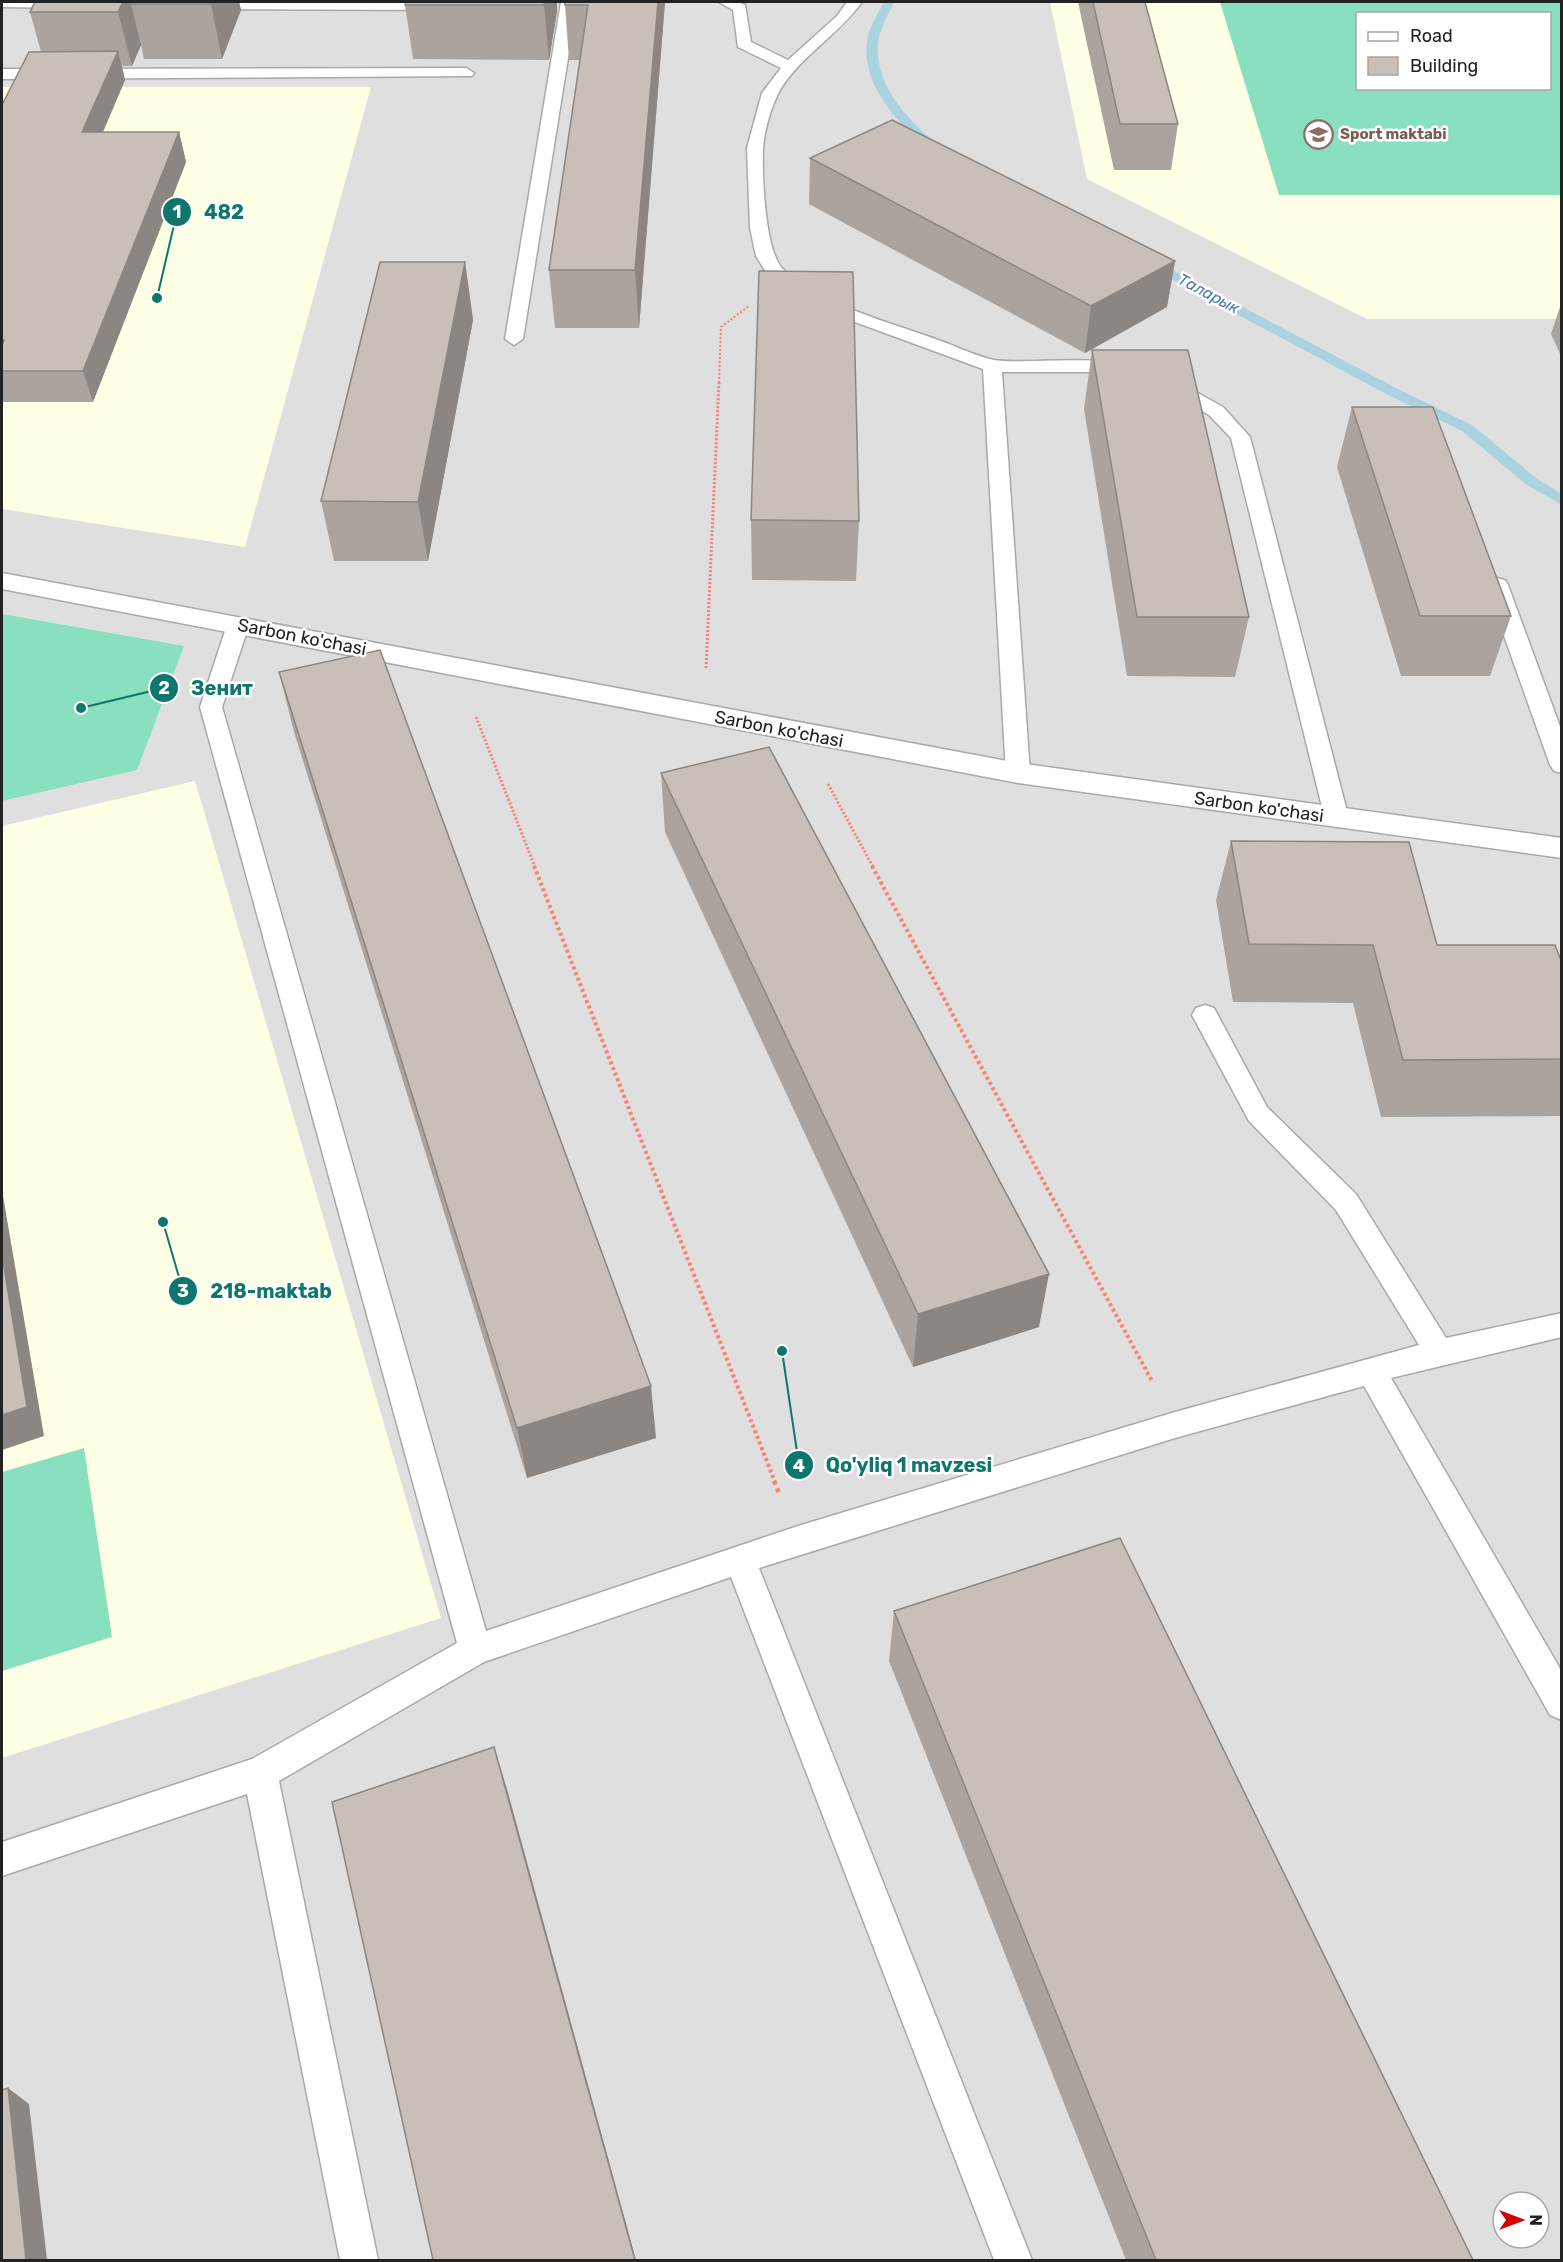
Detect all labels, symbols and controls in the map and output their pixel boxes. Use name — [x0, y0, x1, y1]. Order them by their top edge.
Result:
legend — [1356, 12, 1551, 90]
text: Road — [1410, 25, 1453, 47]
text: Building — [1410, 55, 1478, 77]
school or university icon: Sport maktabi — [1303, 118, 1335, 150]
place label: Sport maktabi — [1340, 125, 1447, 143]
callout: 482 — [162, 193, 256, 231]
text: 482 — [204, 200, 244, 224]
text: 1 — [173, 201, 181, 223]
water label: Таларык — [1175, 269, 1243, 318]
street label: Sarbon ko'chasi — [236, 614, 368, 660]
callout: Зенит — [149, 669, 265, 707]
text: Зенит — [191, 676, 253, 700]
text: 2 — [158, 677, 170, 699]
street label: Sarbon ko'chasi — [713, 706, 845, 752]
street label: Sarbon ko'chasi — [1193, 787, 1325, 827]
callout: 218-maktab — [168, 1272, 343, 1310]
text: 218-maktab — [210, 1279, 332, 1303]
text: 3 — [177, 1280, 189, 1302]
callout: Qo'yliq 1 mavzesi — [784, 1446, 1004, 1484]
text: Qo'yliq 1 mavzesi — [826, 1453, 992, 1477]
text: 4 — [793, 1455, 805, 1477]
north arrow — [1491, 2190, 1551, 2250]
text: N — [1526, 2214, 1545, 2226]

